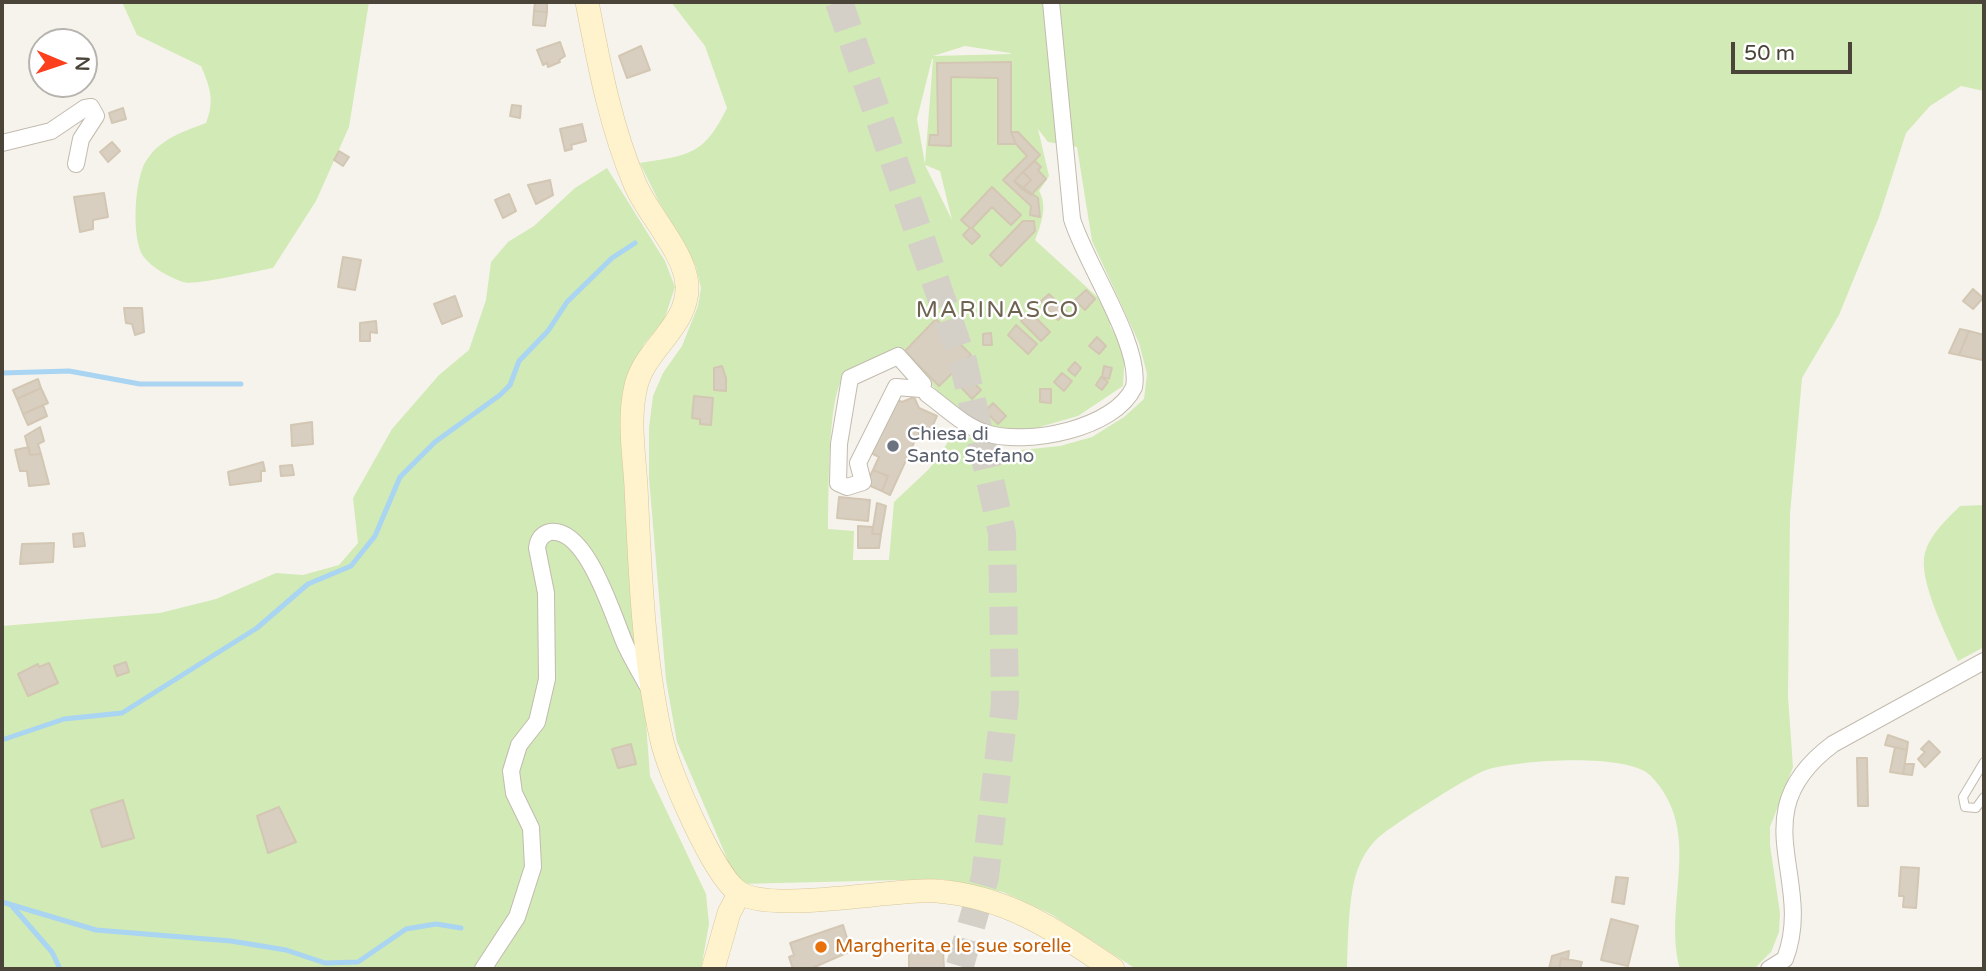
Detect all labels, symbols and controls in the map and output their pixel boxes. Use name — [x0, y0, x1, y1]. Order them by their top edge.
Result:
north arrow — [28, 28, 98, 98]
scale bar — [1734, 28, 1855, 72]
text: 50 m — [1744, 41, 1795, 66]
text: N — [71, 56, 93, 72]
district label: MARINASCO — [917, 297, 1079, 325]
place label: Chiesa di Santo Stefano — [907, 424, 1034, 468]
marker: Chiesa di Santo Stefano — [885, 438, 901, 454]
place label: Margherita e le sue sorelle — [835, 936, 1071, 958]
marker: Margherita e le sue sorelle — [813, 939, 829, 955]

